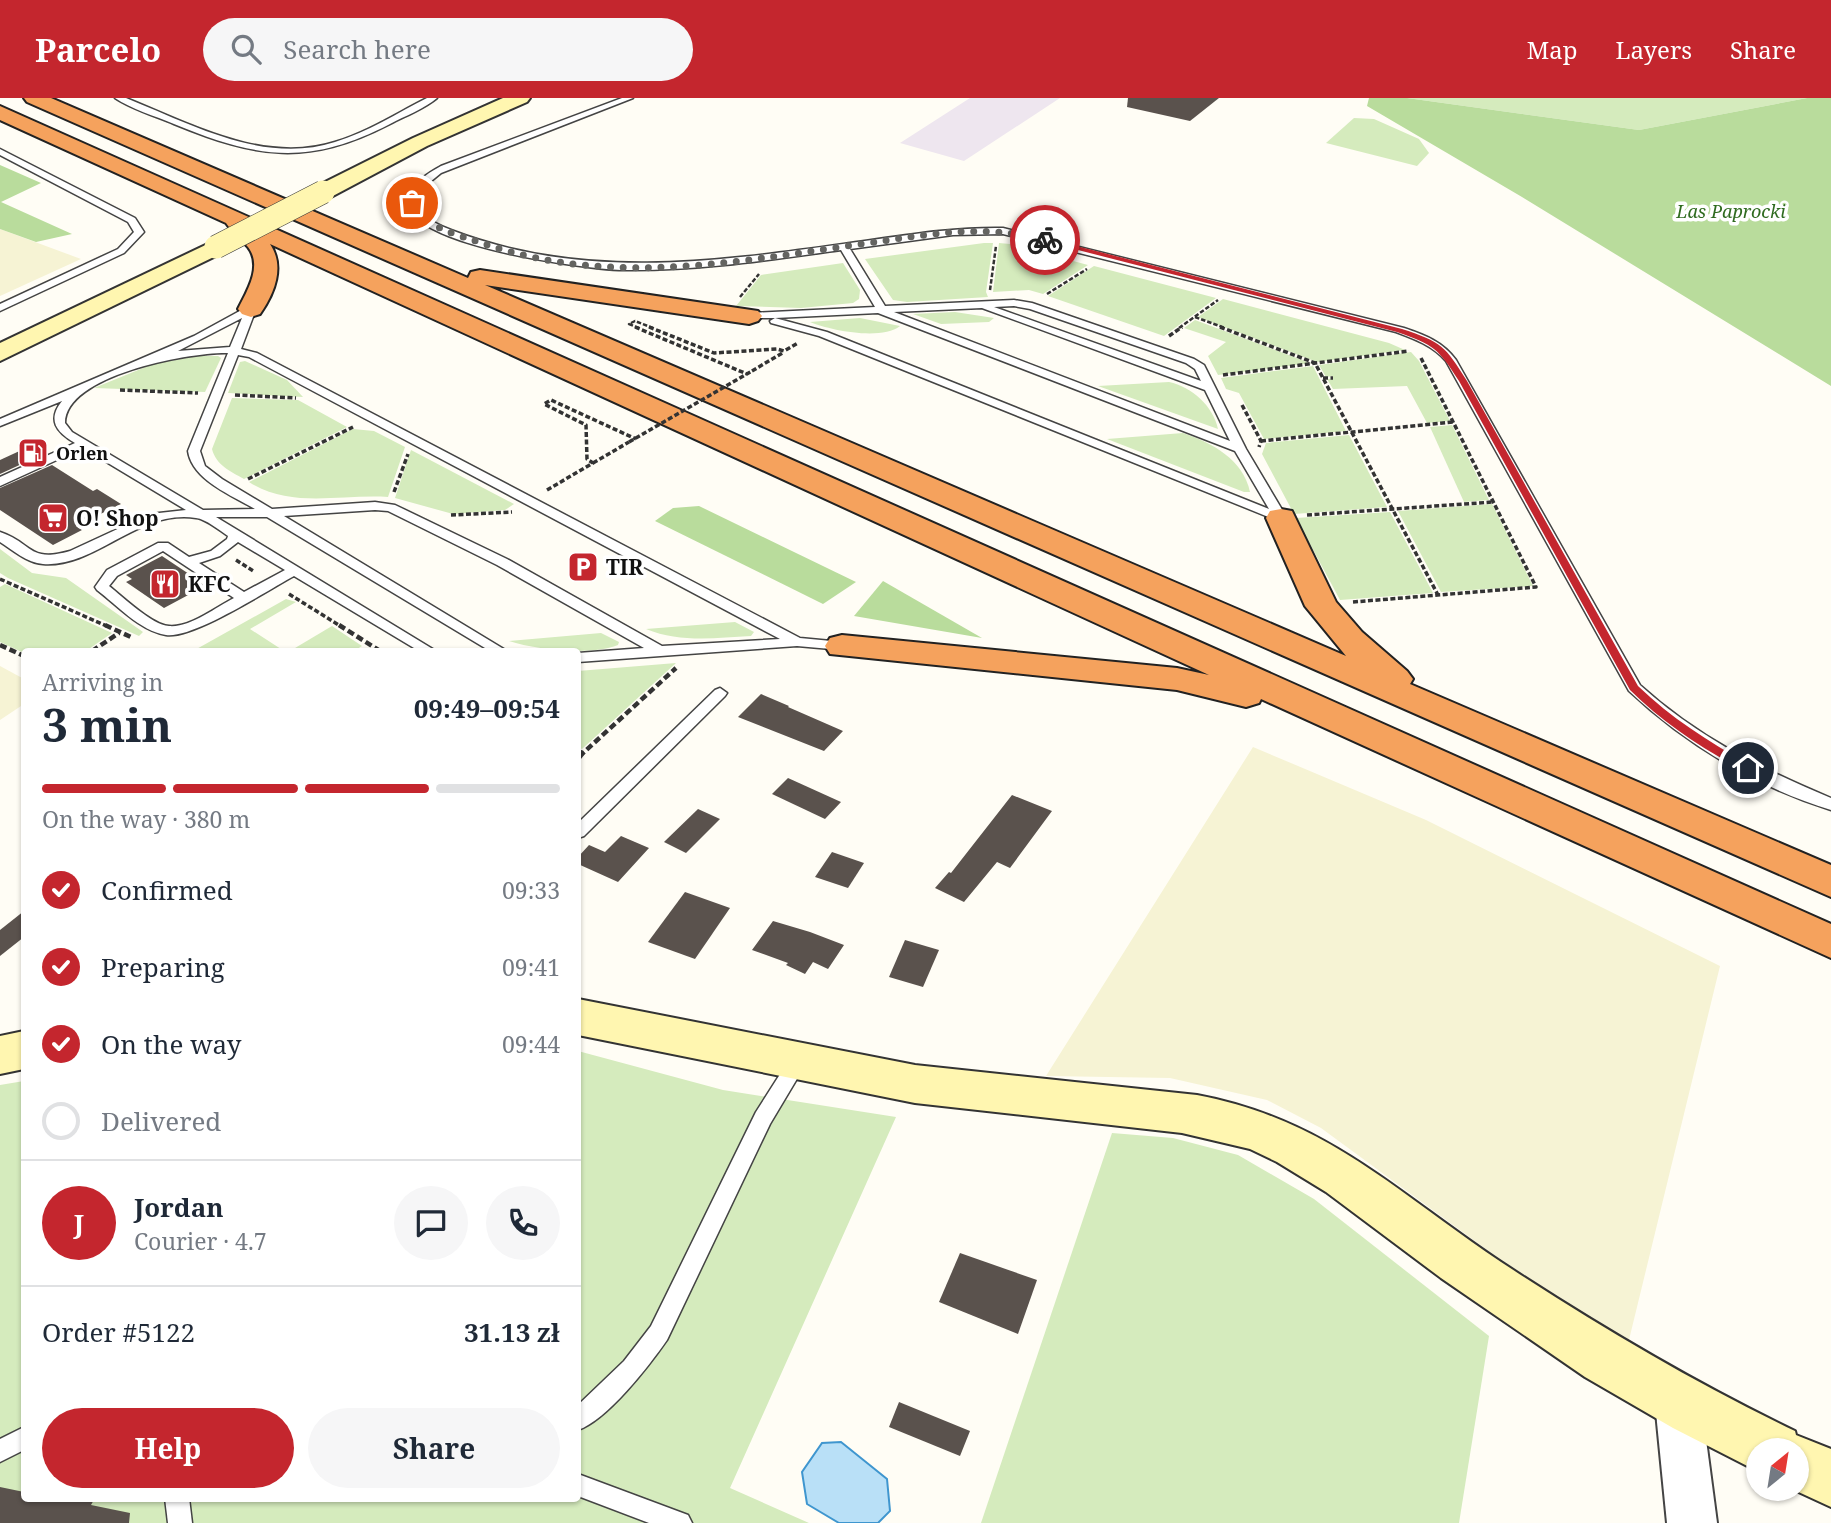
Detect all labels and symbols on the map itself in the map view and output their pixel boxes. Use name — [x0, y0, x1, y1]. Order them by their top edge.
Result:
pin — [382, 173, 442, 233]
park label: Las Paprocki — [1675, 199, 1786, 223]
courier — [1010, 205, 1080, 275]
fuel station icon: Orlen — [16, 436, 50, 470]
place label: Orlen — [56, 441, 108, 465]
supermarket icon: O! Shop — [36, 501, 70, 535]
place label: O! Shop — [76, 504, 159, 532]
parking icon: TIR — [566, 550, 600, 584]
place label: TIR — [606, 553, 644, 581]
restaurant icon: KFC — [148, 567, 182, 601]
place label: KFC — [188, 570, 231, 598]
pin — [1718, 738, 1778, 798]
north arrow — [1746, 1438, 1810, 1502]

